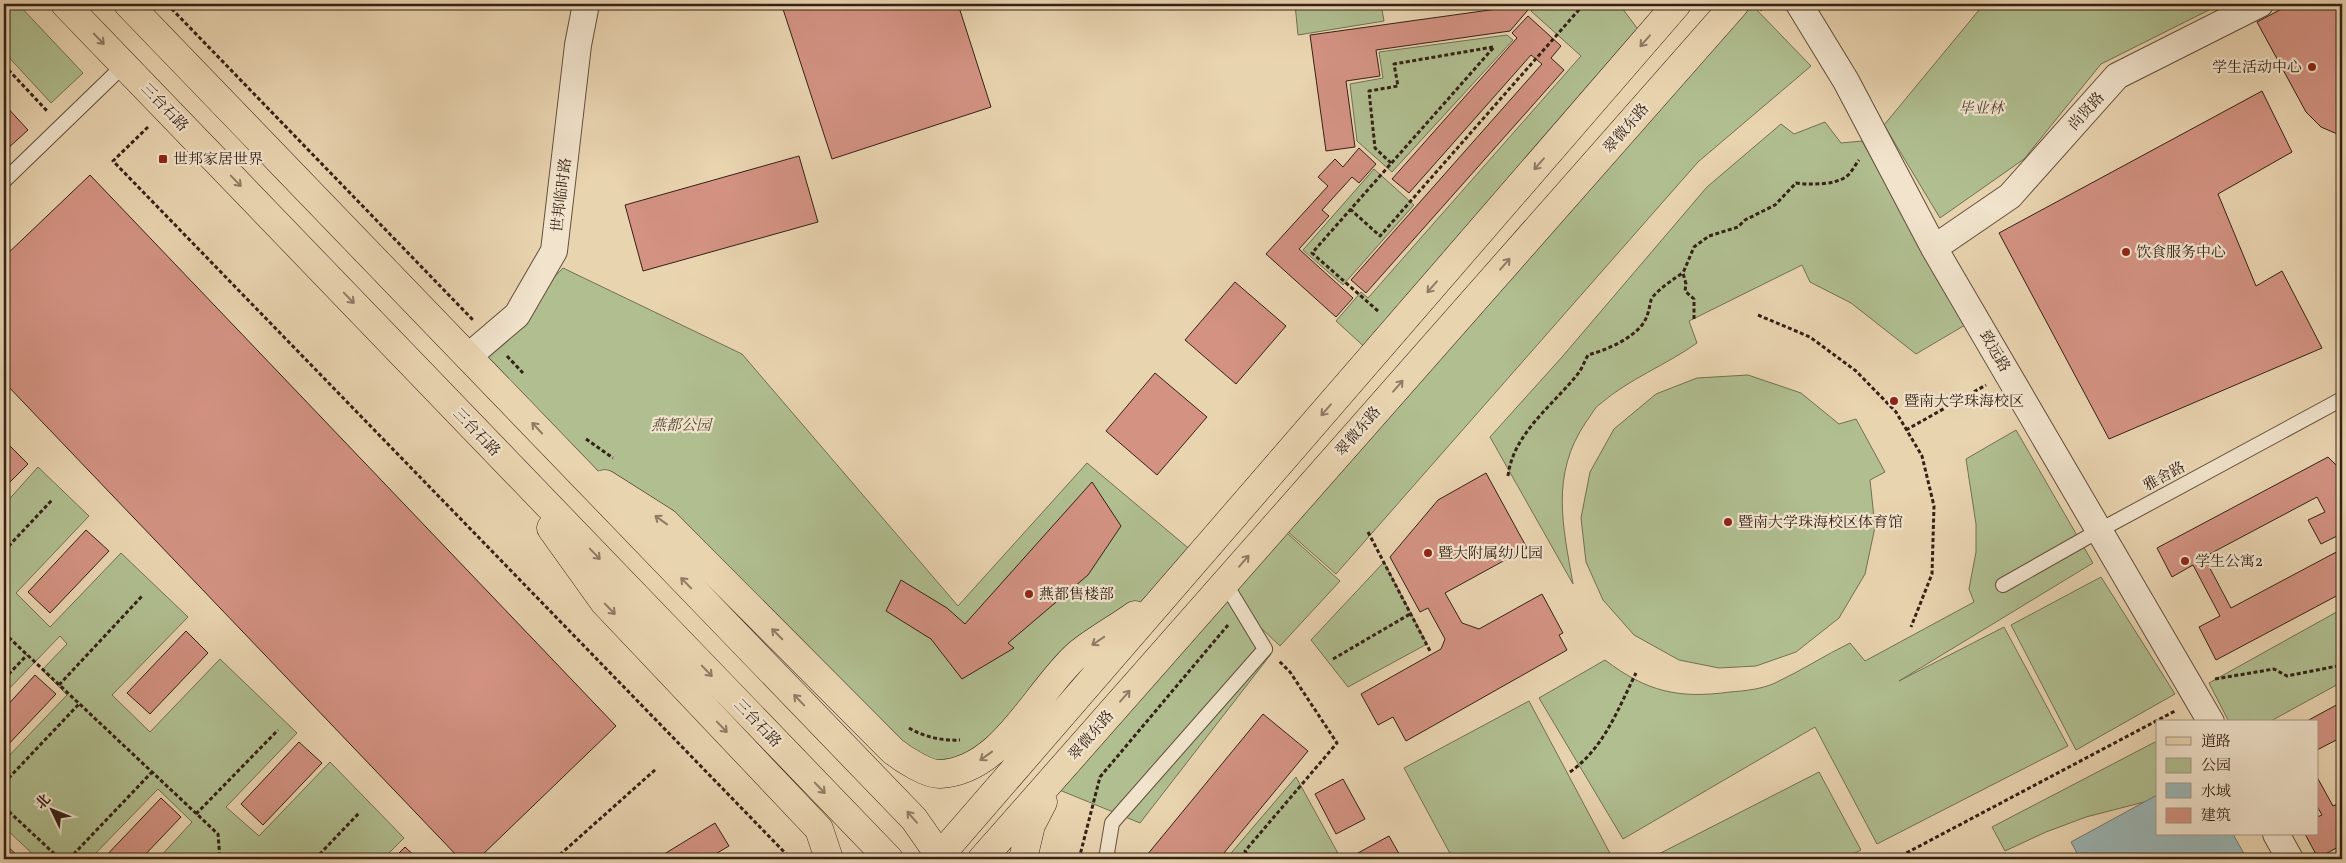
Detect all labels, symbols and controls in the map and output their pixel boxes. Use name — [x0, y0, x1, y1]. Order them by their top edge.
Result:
one-way arrow — [93, 33, 105, 45]
one-way arrow — [1639, 34, 1651, 47]
place label: 学生活动中心 — [2212, 58, 2302, 79]
marker: 学生活动中心 — [2306, 61, 2318, 73]
street label: 三台石路 — [136, 79, 192, 137]
street label: 尚贤路 — [2064, 88, 2110, 136]
street label: 翠微东路 — [1600, 99, 1655, 159]
park label: 毕业林 — [1958, 99, 2005, 120]
place label: 世邦家居世界 — [173, 150, 263, 171]
marker: 世邦家居世界 — [157, 153, 169, 165]
street label: 世邦临时路 — [547, 157, 577, 234]
one-way arrow — [1533, 157, 1544, 170]
one-way arrow — [230, 175, 242, 188]
place label: 饮食服务中心 — [2136, 243, 2226, 264]
marker: 饮食服务中心 — [2120, 246, 2132, 258]
one-way arrow — [1500, 258, 1511, 271]
one-way arrow — [1427, 280, 1438, 293]
one-way arrow — [343, 292, 355, 305]
street label: 致远路 — [1973, 327, 2014, 376]
one-way arrow — [1392, 380, 1404, 393]
place label: 暨南大学珠海校区 — [1904, 392, 2024, 413]
marker: 暨南大学珠海校区 — [1888, 395, 1900, 407]
street label: 翠微东路 — [1332, 402, 1387, 462]
one-way arrow — [1320, 403, 1332, 416]
street label: 三台石路 — [448, 404, 504, 462]
park label: 燕都公园 — [651, 416, 713, 437]
one-way arrow — [531, 422, 543, 435]
street label: 雅舍路 — [2140, 457, 2190, 497]
place label: 暨南大学珠海校区体育馆 — [1738, 513, 1903, 534]
one-way arrow — [655, 515, 668, 526]
marker: 暨南大学珠海校区体育馆 — [1722, 516, 1734, 528]
place label: 暨大附属幼儿园 — [1438, 544, 1543, 565]
one-way arrow — [589, 547, 601, 560]
marker: 暨大附属幼儿园 — [1422, 547, 1434, 559]
place label: 学生公寓2 — [2195, 552, 2263, 573]
one-way arrow — [1238, 554, 1250, 567]
marker: 学生公寓2 — [2179, 555, 2191, 567]
one-way arrow — [680, 577, 692, 590]
place label: 燕都售楼部 — [1039, 585, 1114, 606]
marker: 燕都售楼部 — [1023, 588, 1035, 600]
one-way arrow — [604, 603, 616, 615]
one-way arrow — [771, 629, 783, 641]
one-way arrow — [1092, 636, 1106, 646]
one-way arrow — [701, 664, 713, 677]
one-way arrow — [1120, 689, 1131, 702]
one-way arrow — [793, 694, 805, 706]
street label: 三台石路 — [729, 695, 785, 753]
street label: 翠微东路 — [1065, 706, 1120, 766]
one-way arrow — [716, 720, 728, 733]
legend — [2156, 720, 2318, 836]
text: 道路 — [2201, 732, 2231, 753]
one-way arrow — [979, 751, 993, 762]
text: 公园 — [2201, 756, 2231, 777]
one-way arrow — [814, 781, 826, 794]
text: 水域 — [2201, 782, 2231, 803]
north arrow — [28, 786, 78, 836]
text: 北 — [32, 791, 55, 814]
text: 建筑 — [2201, 806, 2231, 827]
one-way arrow — [906, 811, 917, 824]

